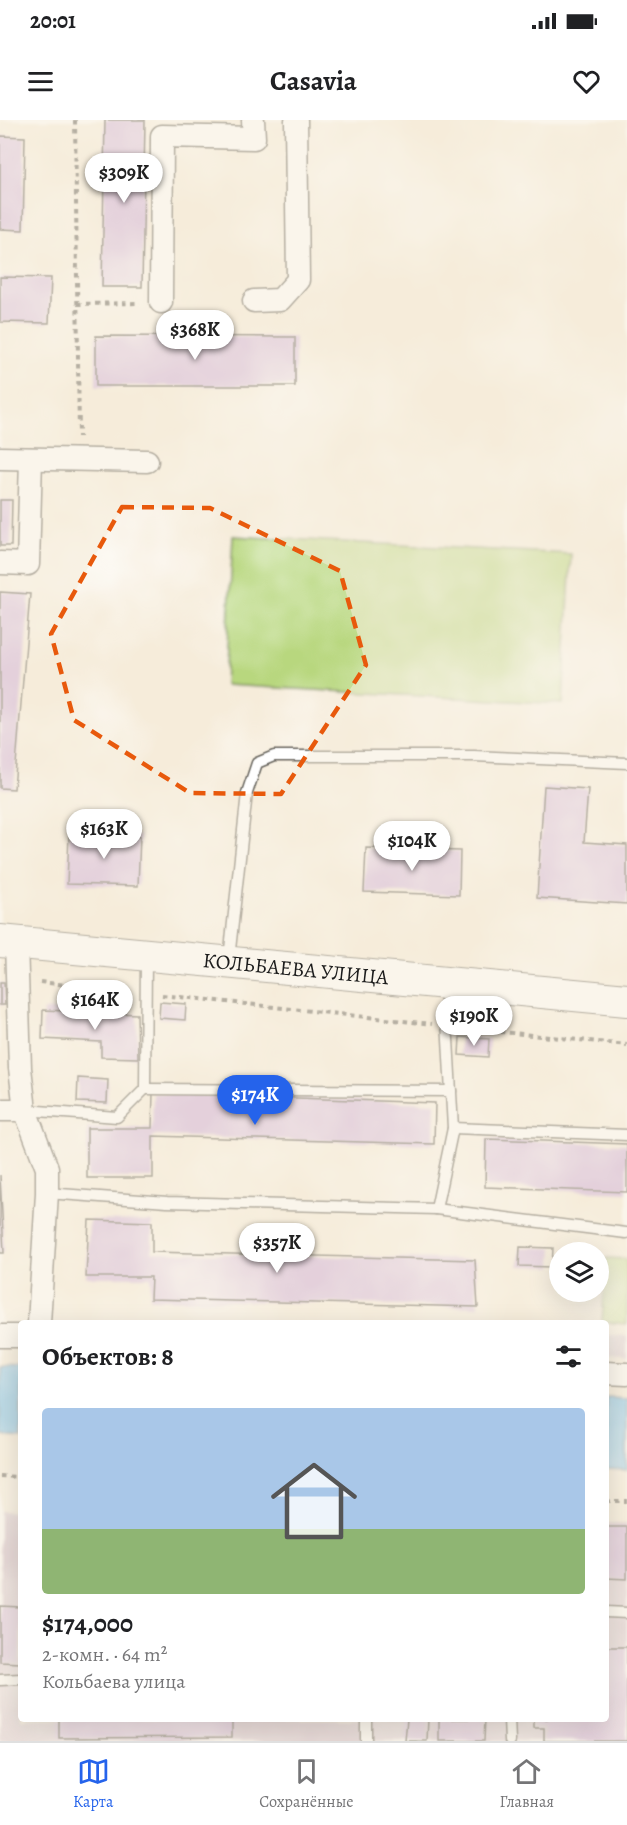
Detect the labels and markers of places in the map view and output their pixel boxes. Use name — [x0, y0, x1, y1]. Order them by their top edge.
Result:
pin: $309K — [82, 153, 166, 204]
pin: $368K — [153, 310, 237, 361]
pin: $163K — [62, 809, 146, 860]
pin: $104K — [370, 821, 454, 872]
pin: $164K — [53, 980, 137, 1031]
pin: $190K — [432, 996, 516, 1047]
pin: $174K — [213, 1075, 297, 1126]
pin: $357K — [235, 1223, 319, 1274]

